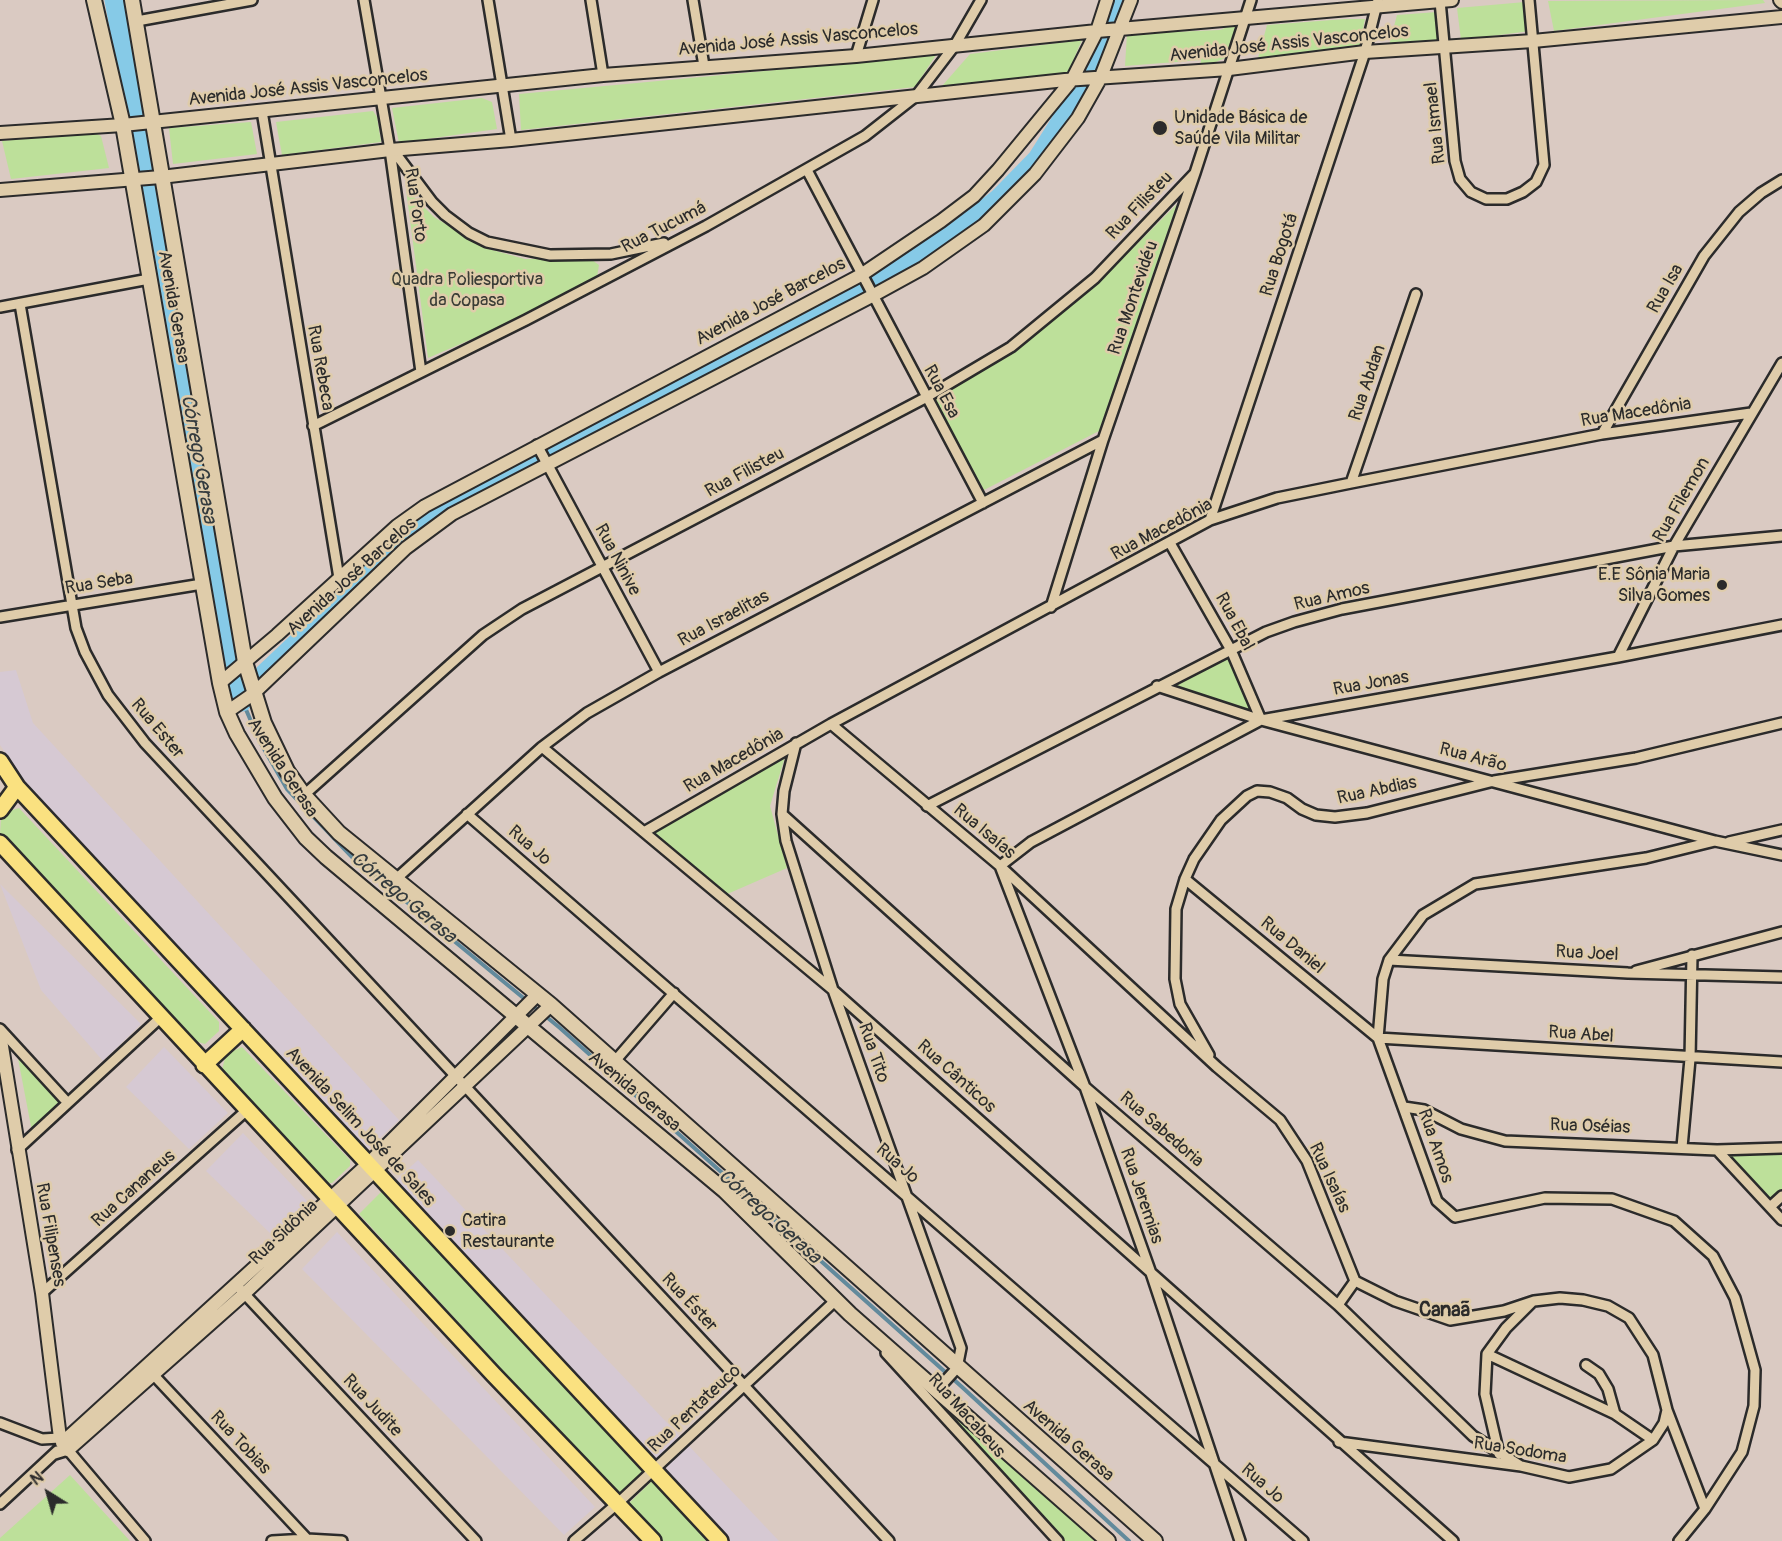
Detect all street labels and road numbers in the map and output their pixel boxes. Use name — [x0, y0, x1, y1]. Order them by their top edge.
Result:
street label: Avenida José Assis Vasconcelos — [677, 19, 919, 61]
street label: Avenida José Assis Vasconcelos — [1168, 21, 1410, 67]
street label: Avenida José Assis Vasconcelos — [187, 65, 429, 111]
street label: Rua Ismael — [1421, 81, 1451, 165]
street label: Rua Porto — [399, 167, 431, 243]
street label: Rua Filisteu — [1102, 167, 1178, 245]
street label: Rua Tucumá — [618, 197, 710, 259]
street label: Rua Bogotá — [1256, 211, 1304, 299]
street label: Rua Montevidéu — [1104, 238, 1164, 358]
street label: Avenida Gerasa — [152, 249, 194, 365]
street label: Avenida José Barcelos — [692, 253, 850, 351]
street label: Rua Isa — [1643, 261, 1689, 317]
street label: Rua Rebeca — [302, 324, 338, 412]
street label: Rua Abdan — [1345, 342, 1391, 424]
street label: Rua Esa — [918, 362, 964, 422]
street label: Rua Macedônia — [1579, 394, 1693, 432]
street label: Rua Filisteu — [702, 443, 788, 503]
street label: Rua Filemon — [1649, 454, 1715, 546]
street label: Rua Macedônia — [1108, 494, 1216, 566]
street label: Avenida José Barcelos — [283, 513, 421, 641]
street label: Rua Ninive — [589, 521, 645, 599]
street label: Rua Seba — [64, 568, 134, 600]
street label: Rua Amos — [1292, 578, 1372, 616]
street label: Rua Israelitas — [675, 586, 773, 652]
street label: Rua Ebal — [1210, 589, 1258, 655]
street label: Rua Jonas — [1331, 667, 1411, 701]
street label: Rua Ester — [126, 695, 188, 763]
street label: Avenida Gerasa — [242, 714, 322, 822]
street label: Rua Macedônia — [680, 724, 788, 798]
street label: Rua Arão — [1437, 739, 1509, 777]
street label: Rua Abdias — [1335, 772, 1419, 810]
street label: Rua Isaías — [948, 800, 1020, 864]
street label: Rua Jo — [503, 821, 555, 871]
street label: Rua Daniel — [1255, 913, 1329, 979]
street label: Rua Joel — [1555, 942, 1619, 966]
street label: Rua Tito — [853, 1020, 893, 1086]
street label: Rua Abel — [1548, 1022, 1614, 1048]
street label: Rua Cânticos — [912, 1036, 1000, 1118]
street label: Avenida Selim José de Sales — [281, 1043, 439, 1211]
street label: Avenida Gerasa — [583, 1047, 685, 1137]
street label: Rua Sabedoria — [1114, 1088, 1208, 1172]
street label: Rua Amos — [1412, 1106, 1458, 1186]
street label: Rua Oséias — [1549, 1115, 1631, 1139]
street label: Rua Jo — [871, 1139, 923, 1189]
street label: Rua Isaías — [1303, 1140, 1355, 1216]
street label: Rua Jeremias — [1115, 1145, 1167, 1247]
street label: Rua Cananeus — [88, 1146, 180, 1232]
street label: Rua Filipenses — [30, 1181, 70, 1289]
street label: Rua Sidônia — [245, 1196, 323, 1270]
street label: Rua Éster — [656, 1269, 722, 1337]
street label: Rua Pentateuco — [644, 1360, 746, 1458]
street label: Rua Judite — [338, 1370, 406, 1442]
street label: Rua Macabeus — [923, 1370, 1009, 1462]
street label: Avenida Gerasa — [1018, 1396, 1118, 1486]
street label: Rua Tobias — [205, 1407, 275, 1479]
street label: Rua Sodoma — [1472, 1433, 1568, 1469]
street label: Rua Jo — [1236, 1459, 1288, 1509]

